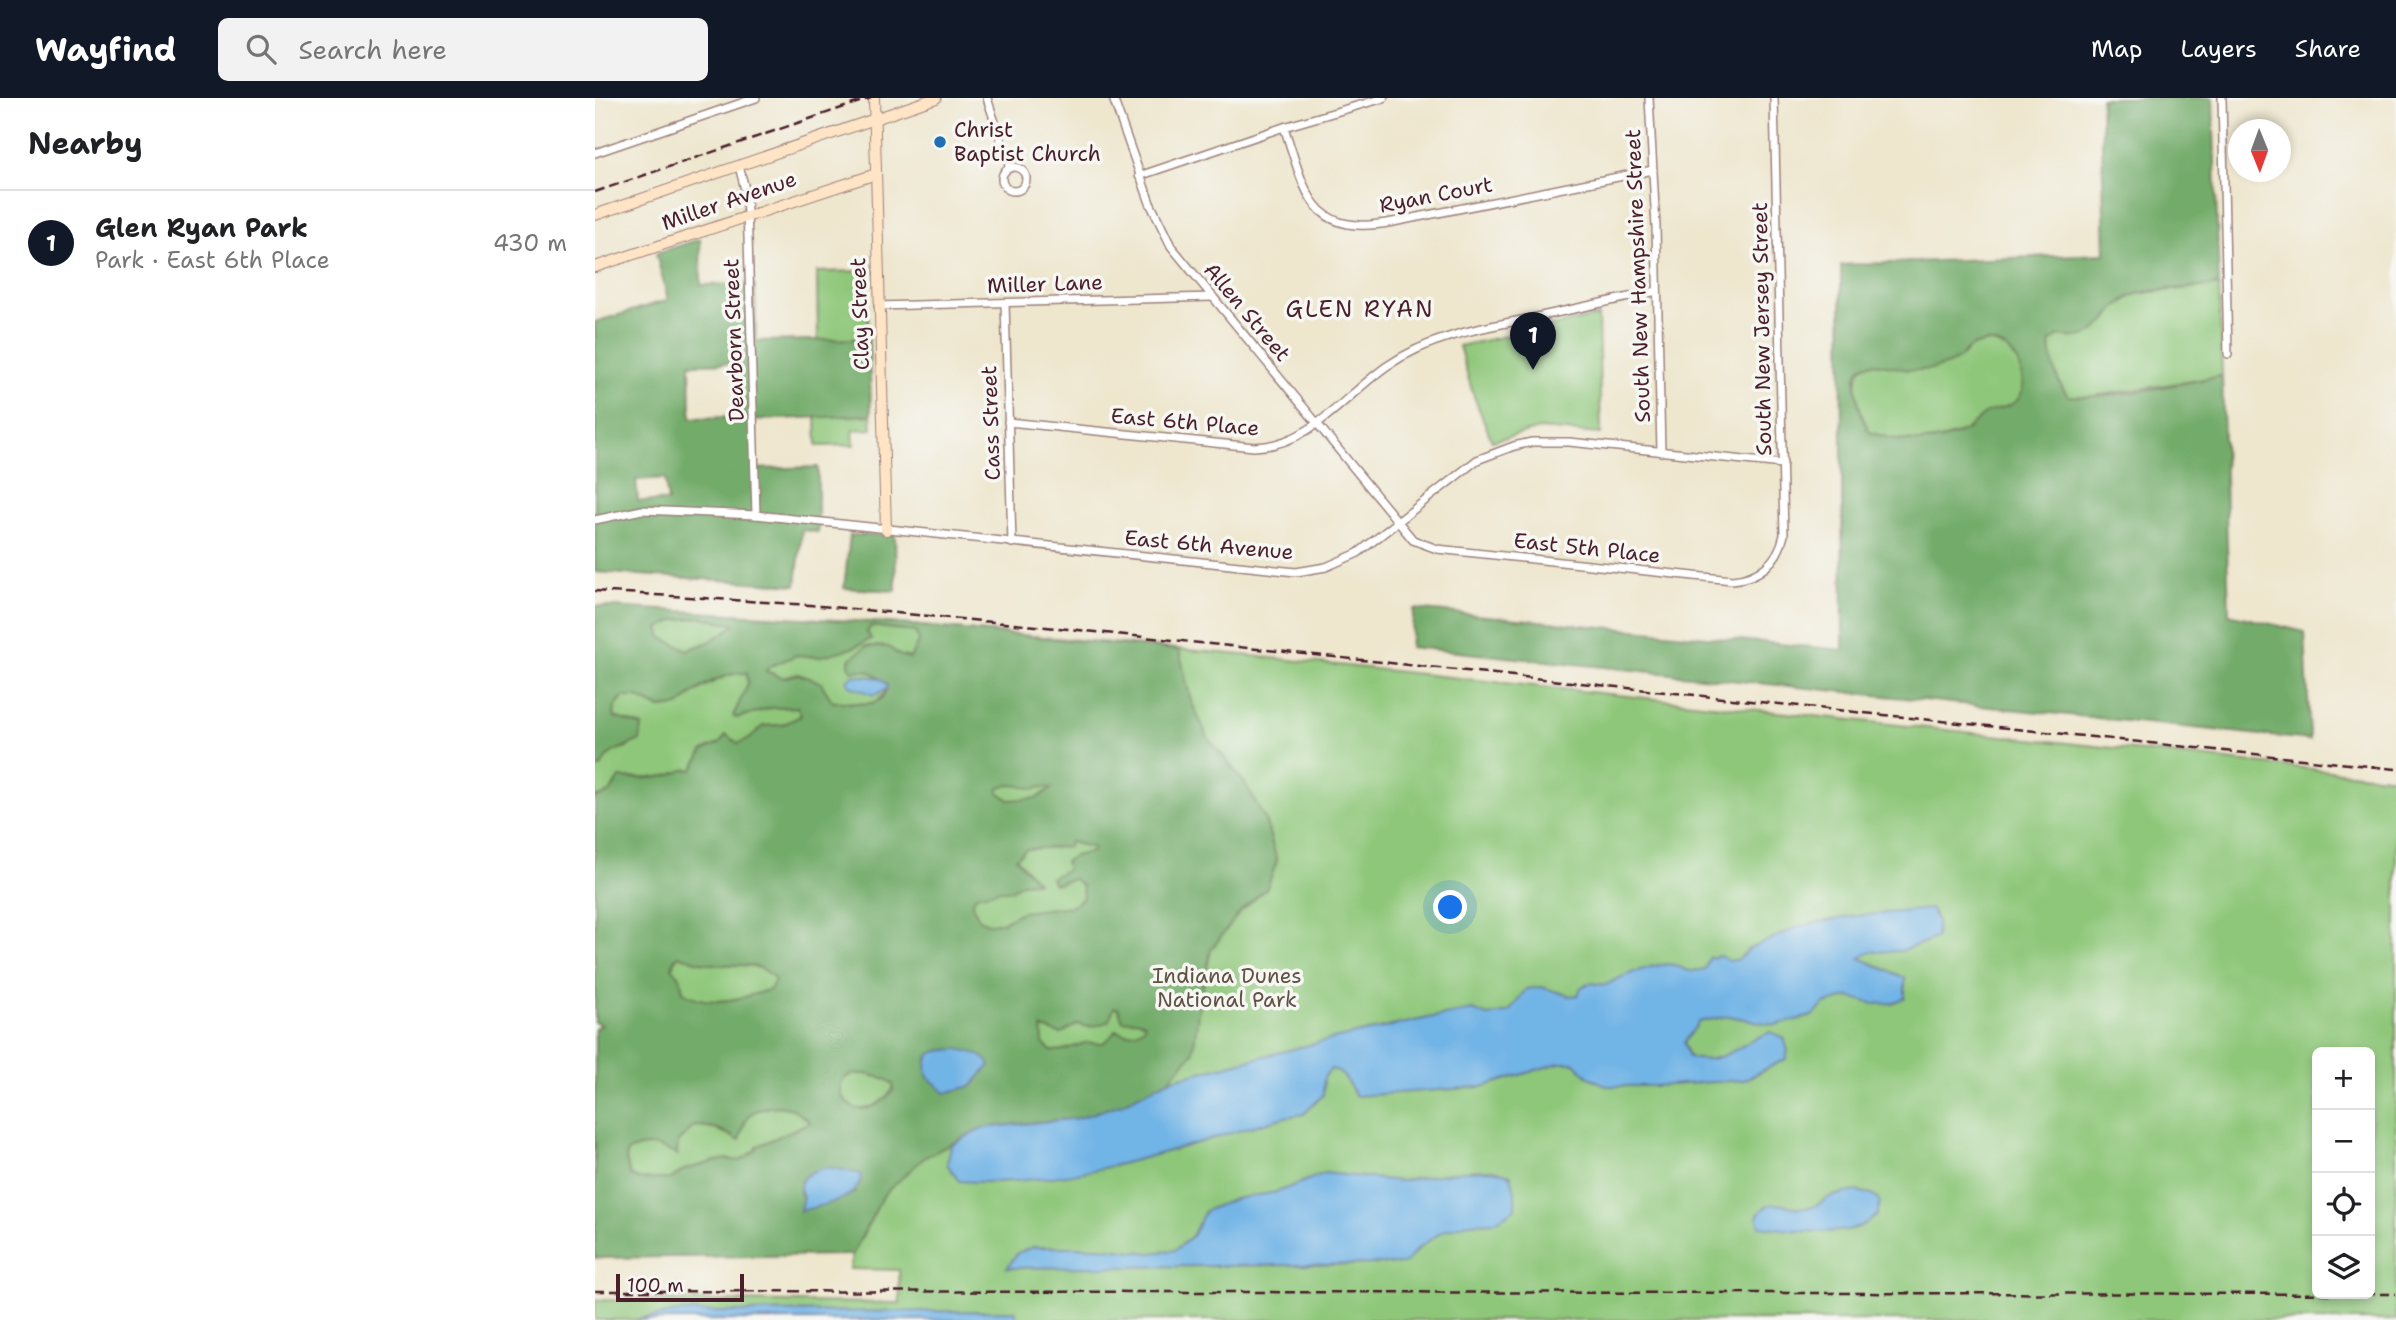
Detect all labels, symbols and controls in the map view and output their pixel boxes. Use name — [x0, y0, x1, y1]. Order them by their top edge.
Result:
search box — [218, 18, 708, 81]
text: Wayfind — [35, 27, 176, 72]
icon: search — [242, 30, 280, 68]
text: Search here — [298, 32, 447, 67]
text: Map — [2091, 33, 2142, 65]
text: Layers — [2180, 33, 2257, 65]
text: Share — [2295, 33, 2361, 65]
place label: Christ Baptist Church — [954, 116, 1101, 168]
north arrow — [2228, 119, 2291, 182]
text: Nearby — [28, 123, 143, 164]
street label: South New Hampshire Street — [1619, 129, 1657, 423]
marker: Christ Baptist Church — [932, 134, 948, 150]
street label: Miller Avenue — [658, 165, 800, 237]
street label: Ryan Court — [1377, 170, 1495, 220]
street label: South New Jersey Street — [1746, 202, 1778, 456]
text: Glen Ryan Park — [95, 210, 308, 245]
text: 1 — [46, 228, 56, 258]
text: 430 m — [493, 228, 567, 258]
text: Park · East 6th Place — [95, 245, 330, 275]
street label: Clay Street — [844, 257, 876, 371]
street label: Allen Street — [1197, 257, 1297, 367]
street label: Dearborn Street — [717, 258, 751, 422]
street label: Miller Lane — [987, 268, 1103, 300]
district label: GLEN RYAN — [1286, 294, 1434, 324]
pin: 1 — [1510, 312, 1556, 370]
street label: Cass Street — [975, 365, 1007, 481]
street label: East 6th Place — [1110, 402, 1260, 442]
street label: East 6th Avenue — [1123, 524, 1295, 566]
street label: East 5th Place — [1512, 526, 1662, 570]
your location — [1433, 890, 1467, 924]
park label: Indiana Dunes National Park — [1152, 962, 1302, 1014]
map controls — [2312, 1047, 2375, 1299]
button: + — [2312, 1047, 2375, 1110]
button: − — [2312, 1110, 2375, 1173]
button: locate — [2312, 1173, 2375, 1236]
button: layers — [2312, 1236, 2375, 1299]
scale bar — [616, 1271, 744, 1303]
text: 100 m — [627, 1273, 684, 1298]

